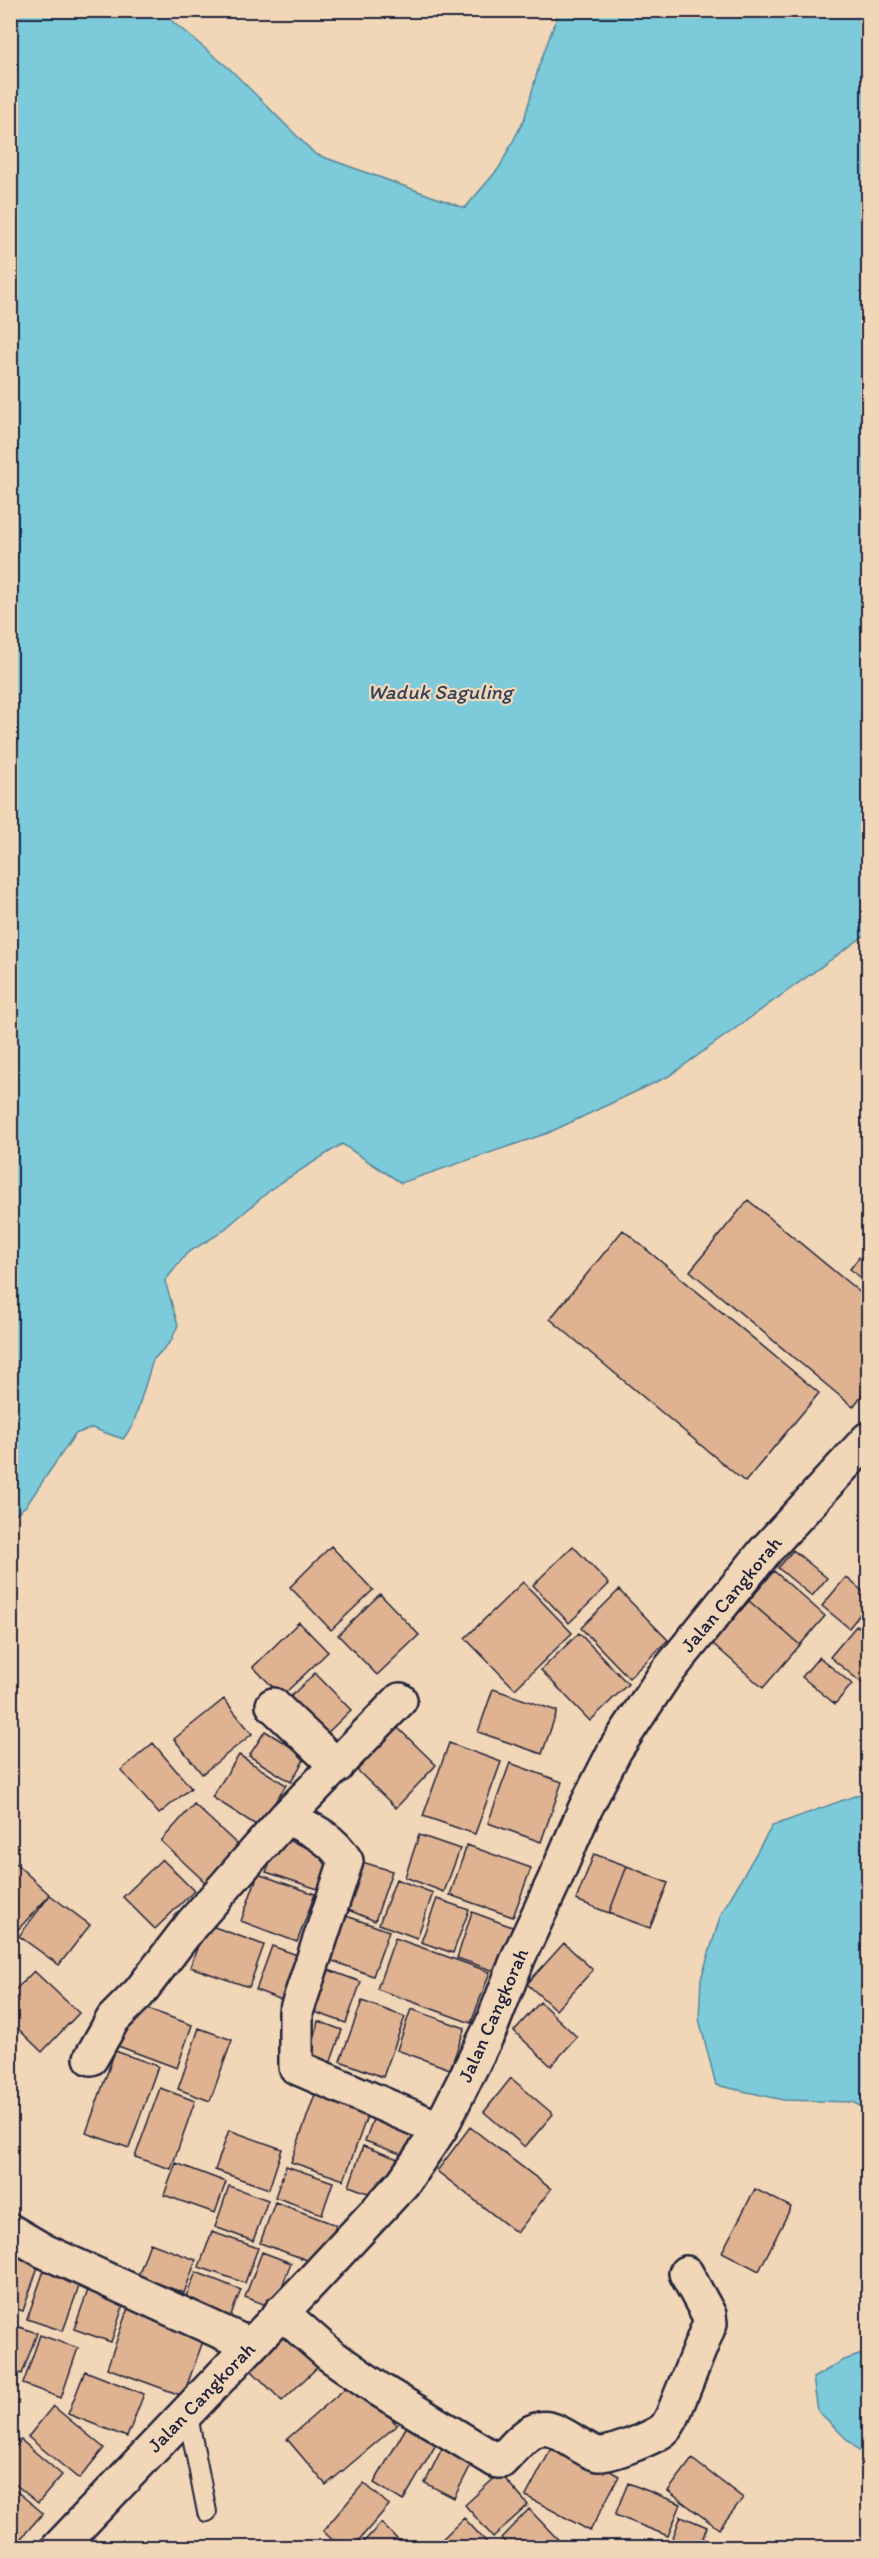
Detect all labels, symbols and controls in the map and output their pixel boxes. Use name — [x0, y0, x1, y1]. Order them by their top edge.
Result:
water label: Waduk Saguling — [367, 679, 515, 704]
street label: Jalan Cangkorah — [675, 1531, 787, 1657]
street label: Jalan Cangkorah — [453, 1944, 533, 2086]
street label: Jalan Cangkorah — [142, 2337, 260, 2457]

